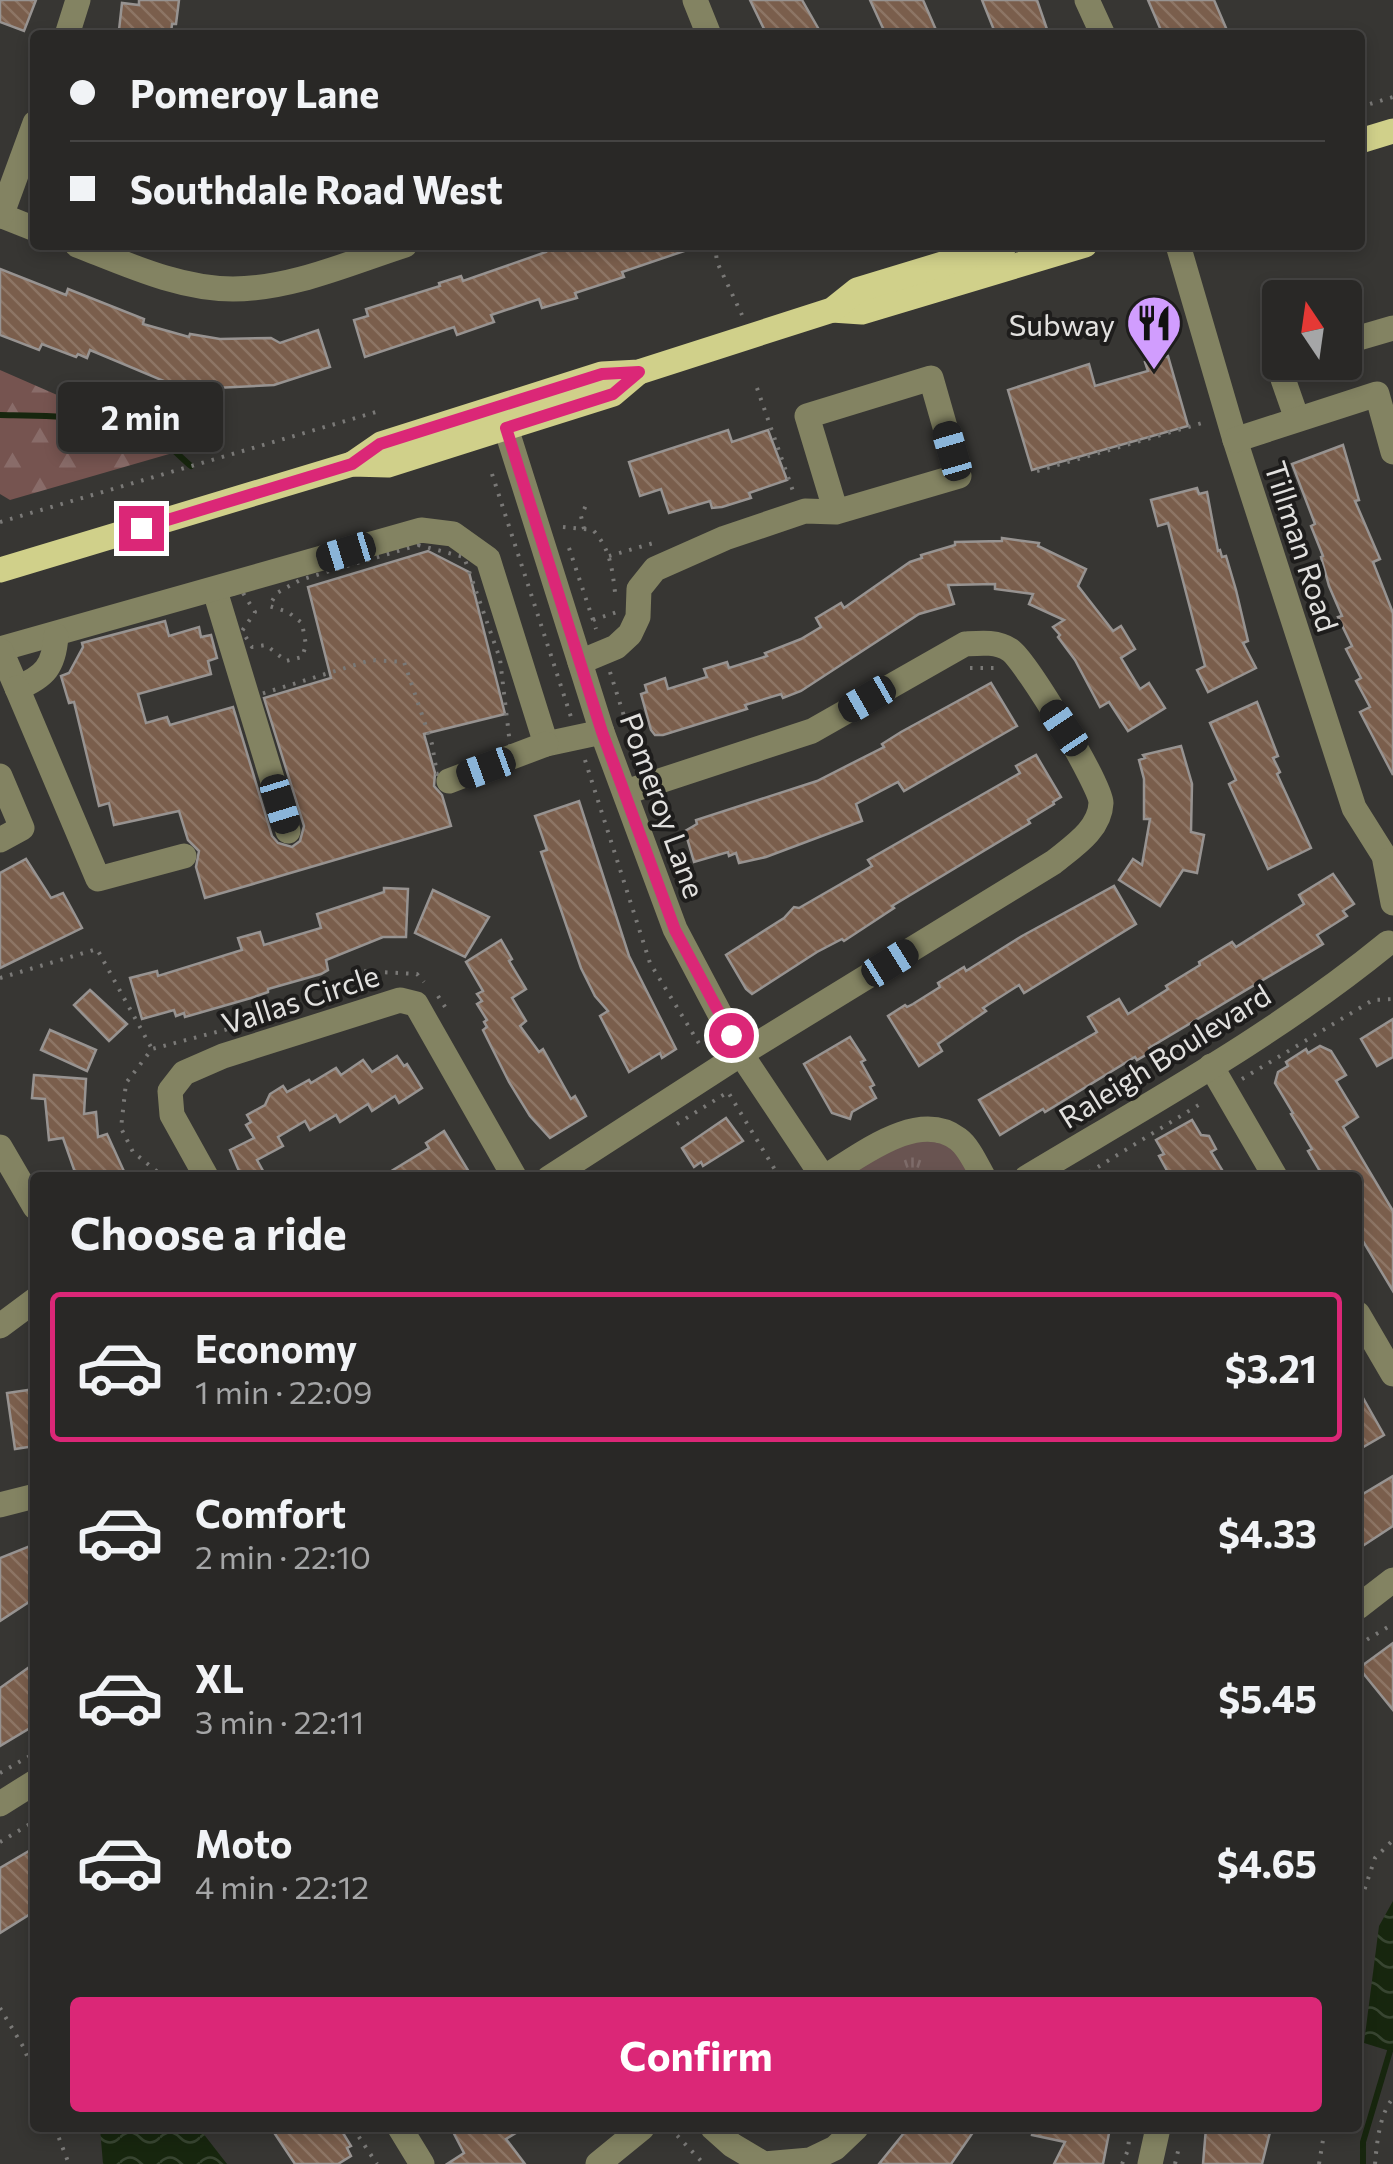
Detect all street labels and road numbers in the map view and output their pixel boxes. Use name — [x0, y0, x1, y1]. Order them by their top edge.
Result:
street label: Tillman Road — [1258, 456, 1348, 636]
street label: Pomeroy Lane — [613, 707, 715, 903]
street label: Vallas Circle — [217, 955, 383, 1041]
street label: Raleigh Boulevard — [1051, 975, 1277, 1135]

